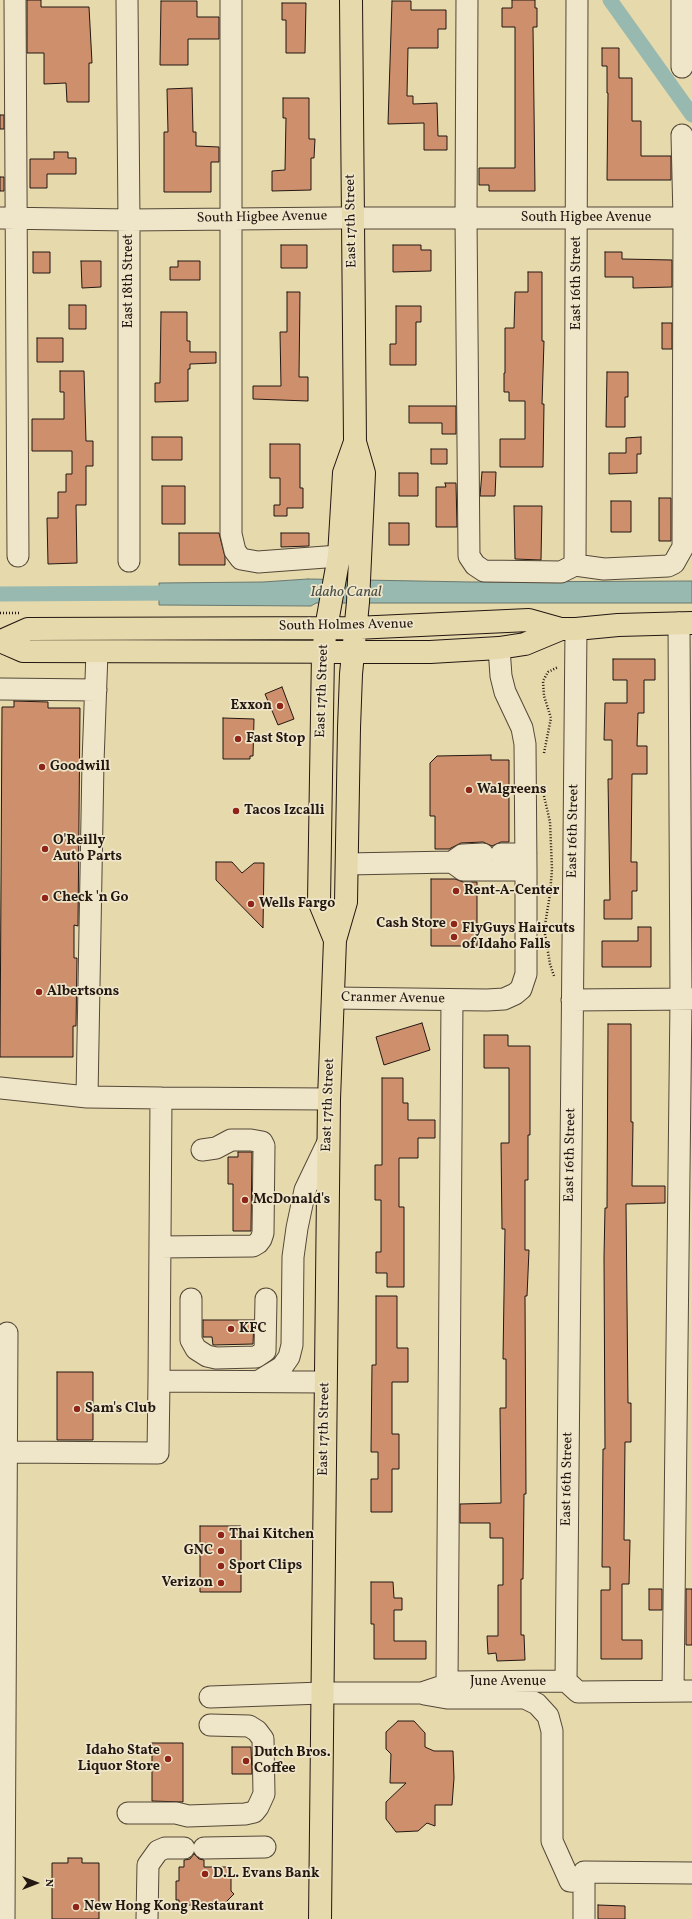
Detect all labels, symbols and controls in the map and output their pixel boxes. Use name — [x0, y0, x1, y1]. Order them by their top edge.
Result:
street label: East 17th Street — [343, 174, 361, 268]
street label: South Higbee Avenue — [197, 208, 327, 228]
street label: South Higbee Avenue — [521, 210, 651, 226]
street label: East 18th Street — [121, 234, 137, 328]
street label: East 16th Street — [569, 236, 585, 330]
water label: Idaho Canal — [310, 584, 382, 602]
street label: South Holmes Avenue — [278, 616, 414, 636]
street label: East 17th Street — [313, 644, 333, 738]
place label: Exxon — [231, 698, 272, 714]
marker: Exxon — [275, 701, 285, 711]
place label: Fast Stop — [246, 731, 305, 747]
marker: Fast Stop — [233, 734, 243, 744]
place label: Goodwill — [50, 759, 110, 775]
marker: Goodwill — [37, 762, 47, 772]
place label: Walgreens — [477, 782, 547, 798]
street label: East 16th Street — [565, 784, 583, 878]
marker: Walgreens — [464, 785, 474, 795]
place label: Tacos Izcalli — [244, 803, 325, 819]
marker: Tacos Izcalli — [231, 806, 241, 816]
place label: O'Reilly Auto Parts — [53, 833, 122, 866]
marker: O'Reilly Auto Parts — [40, 844, 50, 854]
place label: Rent-A-Center — [464, 883, 559, 899]
marker: Rent-A-Center — [451, 886, 461, 896]
place label: Check 'n Go — [53, 890, 129, 906]
marker: Check 'n Go — [40, 893, 50, 903]
place label: Wells Fargo — [259, 896, 335, 912]
marker: Wells Fargo — [246, 899, 256, 909]
place label: Cash Store — [376, 916, 446, 932]
marker: Cash Store — [449, 919, 459, 929]
place label: FlyGuys Haircuts of Idaho Falls — [462, 921, 575, 954]
marker: FlyGuys Haircuts of Idaho Falls — [449, 932, 459, 942]
place label: Albertsons — [47, 984, 119, 1000]
marker: Albertsons — [34, 987, 44, 997]
street label: Cranmer Avenue — [341, 990, 445, 1008]
street label: East 17th Street — [319, 1058, 339, 1152]
street label: East 16th Street — [562, 1108, 580, 1202]
place label: McDonald's — [253, 1192, 330, 1208]
marker: McDonald's — [240, 1195, 250, 1205]
place label: KFC — [239, 1321, 266, 1337]
marker: KFC — [226, 1324, 236, 1334]
street label: East 17th Street — [316, 1382, 334, 1476]
place label: Sam's Club — [85, 1401, 156, 1417]
marker: Sam's Club — [72, 1404, 82, 1414]
street label: East 16th Street — [559, 1432, 577, 1526]
place label: Thai Kitchen — [229, 1527, 314, 1543]
marker: Thai Kitchen — [216, 1530, 226, 1540]
place label: GNC — [184, 1543, 213, 1559]
marker: GNC — [216, 1546, 226, 1556]
place label: Sport Clips — [229, 1558, 302, 1574]
marker: Sport Clips — [216, 1561, 226, 1571]
place label: Verizon — [162, 1575, 213, 1591]
marker: Verizon — [216, 1578, 226, 1588]
street label: June Avenue — [470, 1674, 546, 1690]
place label: Idaho State Liquor Store — [78, 1743, 160, 1776]
place label: Dutch Bros. Coffee — [254, 1745, 331, 1778]
marker: Idaho State Liquor Store — [163, 1754, 173, 1764]
marker: Dutch Bros. Coffee — [241, 1756, 251, 1766]
north arrow — [16, 1863, 56, 1903]
place label: D.L. Evans Bank — [213, 1866, 319, 1882]
marker: D.L. Evans Bank — [200, 1869, 210, 1879]
text: N — [41, 1879, 56, 1887]
place label: New Hong Kong Restaurant — [84, 1899, 264, 1915]
marker: New Hong Kong Restaurant — [71, 1902, 81, 1912]

